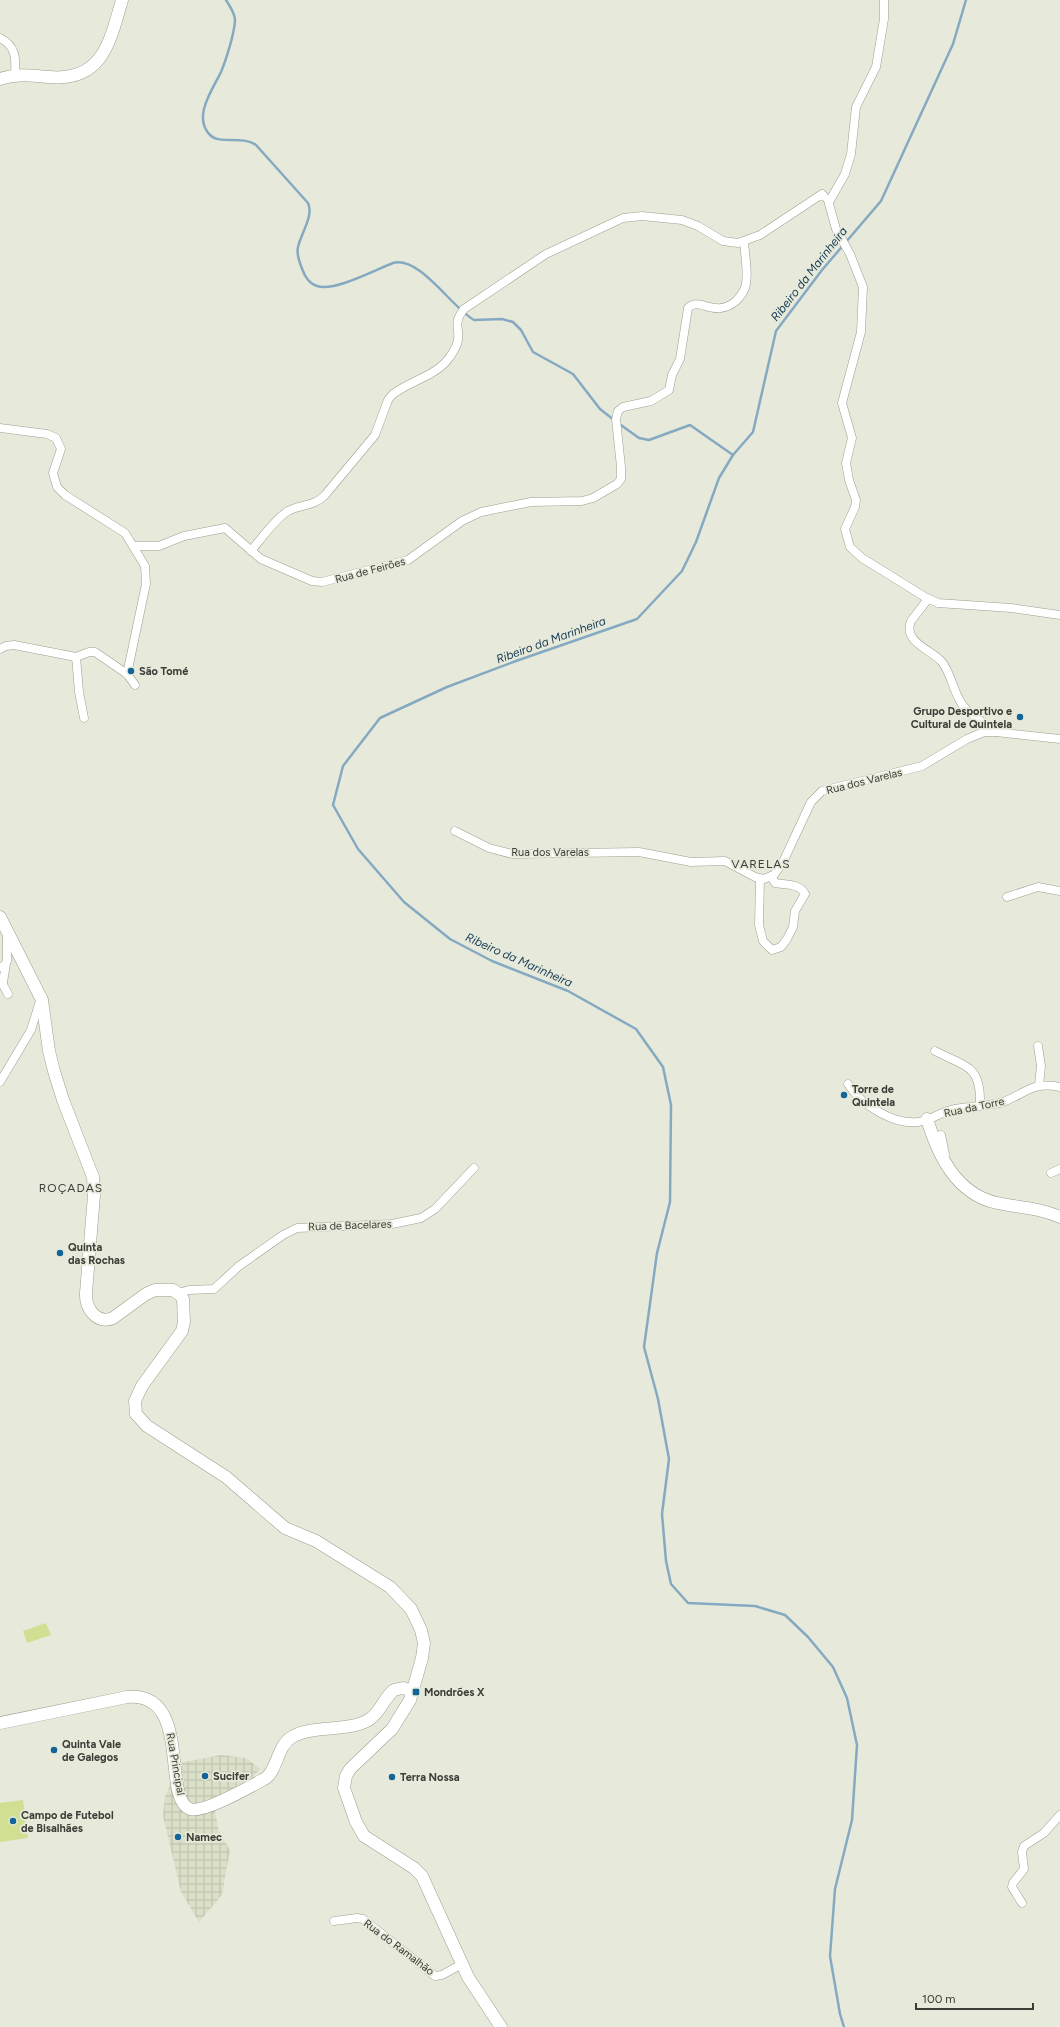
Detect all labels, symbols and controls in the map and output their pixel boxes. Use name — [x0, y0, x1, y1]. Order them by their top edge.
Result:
water label: Ribeiro da Marinheira — [768, 224, 850, 324]
street label: Rua de Feirões — [334, 555, 407, 586]
water label: Ribeiro da Marinheira — [494, 614, 608, 666]
place label: São Tomé — [139, 665, 188, 678]
marker: São Tomé — [126, 666, 136, 676]
place label: Grupo Desportivo e Cultural de Quintela — [911, 705, 1012, 731]
marker: Grupo Desportivo e Cultural de Quintela — [1015, 712, 1025, 722]
street label: Rua dos Varelas — [825, 766, 903, 797]
street label: Rua dos Varelas — [511, 846, 589, 859]
district label: VARELAS — [731, 857, 791, 871]
water label: Ribeiro da Marinheira — [463, 930, 575, 990]
place label: Torre de Quintela — [852, 1083, 895, 1109]
marker: Torre de Quintela — [839, 1090, 849, 1100]
street label: Rua da Torre — [943, 1095, 1005, 1120]
district label: ROÇADAS — [39, 1181, 103, 1195]
street label: Rua de Bacelares — [308, 1218, 392, 1233]
place label: Quinta das Rochas — [68, 1241, 125, 1267]
marker: Quinta das Rochas — [55, 1248, 65, 1258]
place label: Mondrões X — [424, 1686, 485, 1699]
marker: Mondrões X — [411, 1687, 421, 1697]
street label: Rua Principal — [164, 1732, 187, 1796]
place label: Quinta Vale de Galegos — [62, 1738, 121, 1764]
marker: Quinta Vale de Galegos — [49, 1745, 59, 1755]
place label: Sucifer — [213, 1770, 250, 1783]
marker: Sucifer — [200, 1771, 210, 1781]
place label: Terra Nossa — [400, 1771, 460, 1784]
marker: Terra Nossa — [387, 1772, 397, 1782]
place label: Campo de Futebol de Bisalhães — [21, 1809, 114, 1835]
marker: Campo de Futebol de Bisalhães — [8, 1816, 18, 1826]
place label: Namec — [186, 1831, 222, 1844]
marker: Namec — [173, 1832, 183, 1842]
street label: Rua do Ramalhão — [361, 1917, 437, 1978]
scale bar — [916, 1985, 1033, 2011]
text: 100 m — [922, 1992, 956, 2006]

